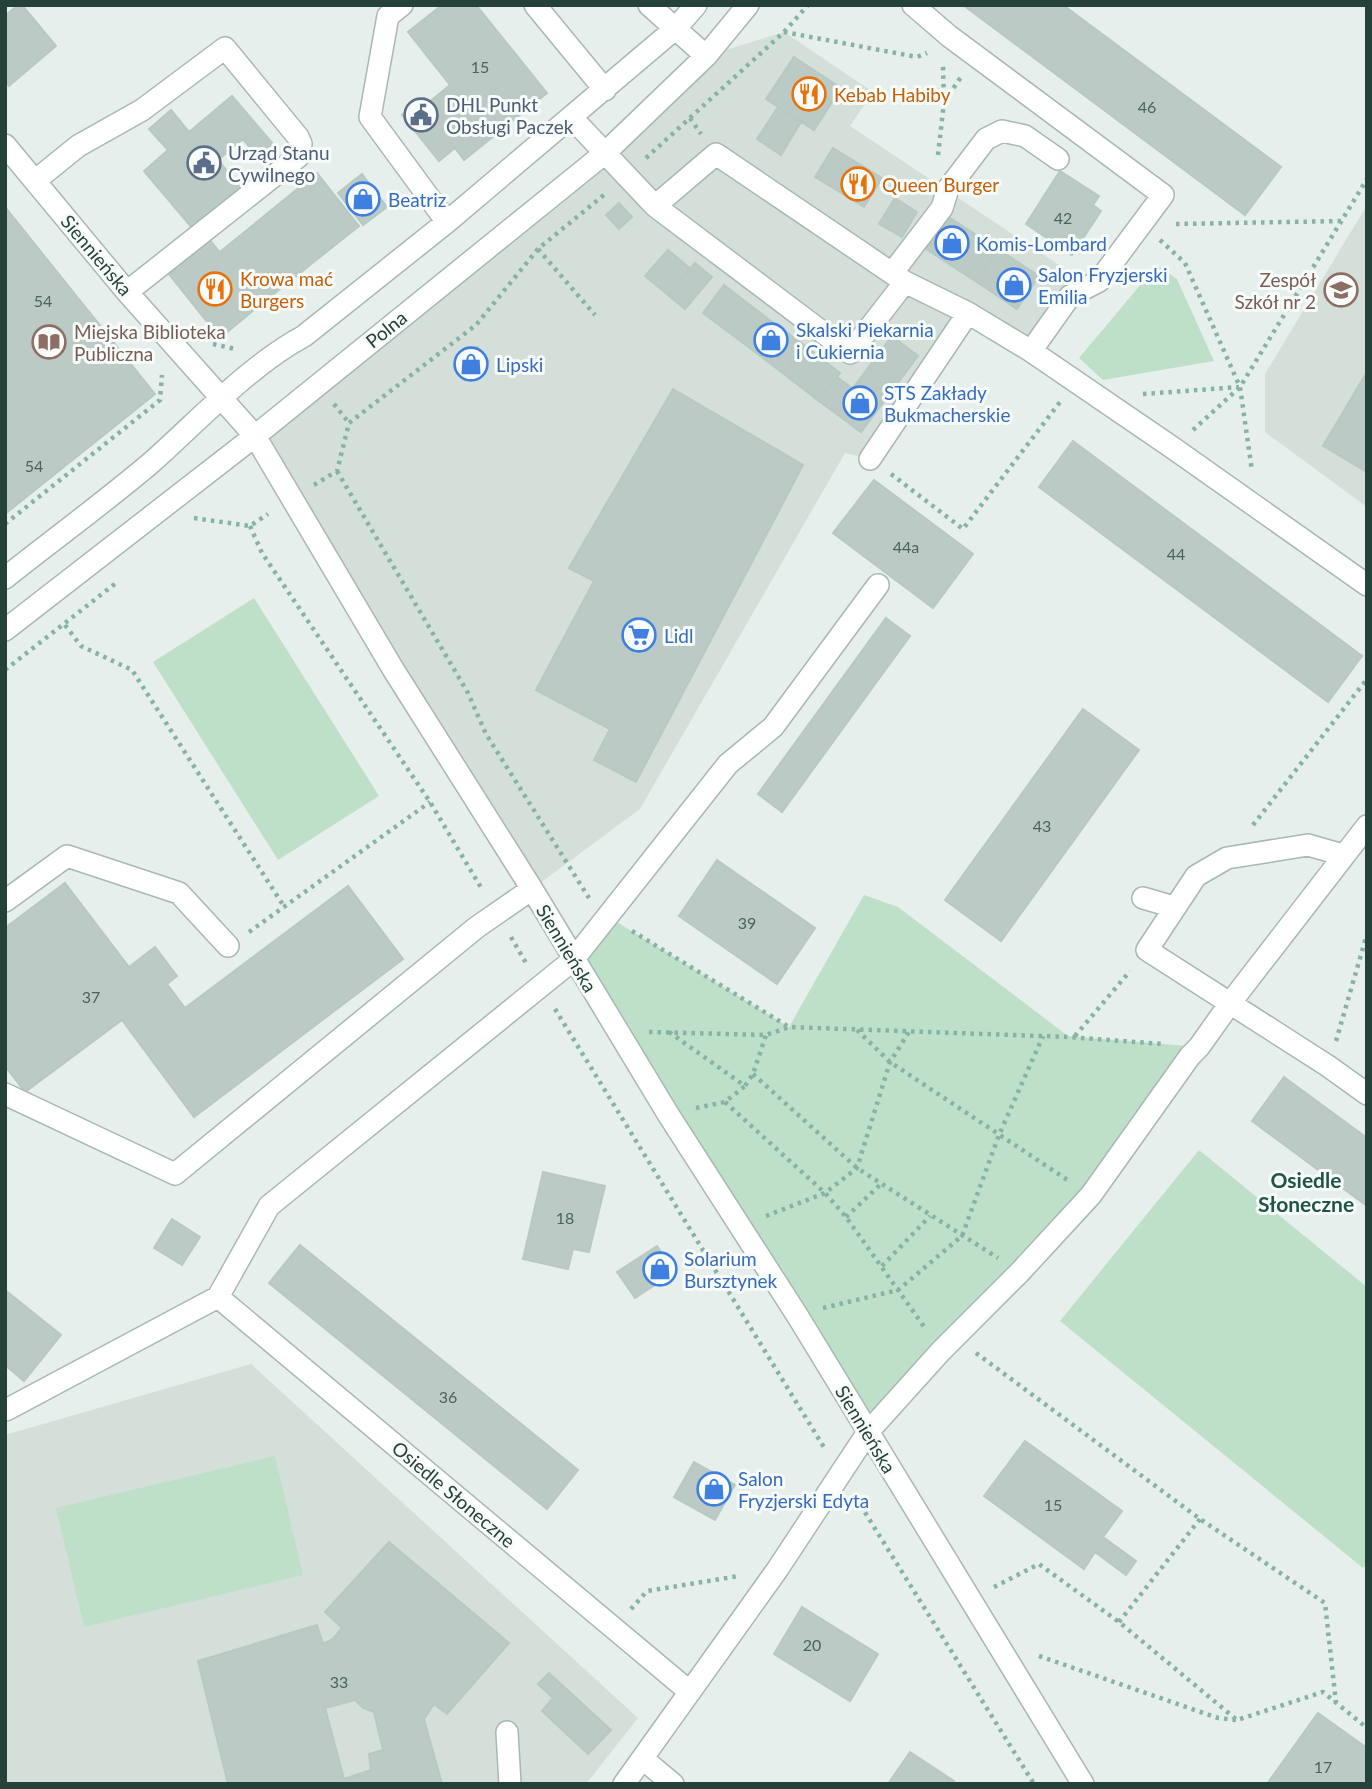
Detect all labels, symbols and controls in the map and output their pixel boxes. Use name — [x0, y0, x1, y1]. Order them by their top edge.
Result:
house number: 15 — [471, 57, 489, 76]
restaurant icon: Kebab Habiby — [790, 75, 828, 113]
place label: Kebab Habiby — [834, 83, 951, 106]
place label: DHL Punkt Obsługi Paczek — [446, 93, 574, 138]
public building icon: DHL Punkt Obsługi Paczek — [402, 96, 440, 134]
house number: 46 — [1138, 97, 1156, 116]
place label: Urząd Stanu Cywilnego — [228, 141, 329, 186]
public building icon: Urząd Stanu Cywilnego — [185, 144, 223, 182]
restaurant icon: Queen Burger — [839, 165, 877, 203]
place label: Queen Burger — [882, 173, 999, 196]
shop icon: Beatriz — [344, 180, 382, 218]
place label: Beatriz — [388, 188, 446, 211]
house number: 42 — [1054, 208, 1072, 227]
street label: Siennieńska — [57, 210, 137, 300]
shop icon: Komis-Lombard — [933, 224, 971, 262]
place label: Komis-Lombard — [976, 232, 1107, 255]
place label: Salon Fryzjerski Emilia — [1038, 263, 1167, 308]
shop icon: Salon Fryzjerski Emilia — [995, 266, 1033, 304]
place label: Krowa mać Burgers — [240, 267, 333, 312]
place label: Zespół Szkół nr 2 — [1234, 268, 1316, 313]
restaurant icon: Krowa mać Burgers — [196, 270, 234, 308]
school or university icon: Zespół Szkół nr 2 — [1322, 271, 1360, 309]
house number: 54 — [34, 291, 52, 310]
street label: Polna — [361, 306, 411, 352]
place label: Skalski Piekarnia i Cukiernia — [796, 318, 934, 363]
place label: Miejska Biblioteka Publiczna — [74, 320, 226, 365]
shop icon: Skalski Piekarnia i Cukiernia — [752, 321, 790, 359]
library icon: Miejska Biblioteka Publiczna — [30, 323, 68, 361]
shop icon: Lipski — [452, 345, 490, 383]
place label: Lipski — [496, 353, 543, 376]
place label: STS Zakłady Bukmacherskie — [884, 381, 1010, 426]
shop icon: STS Zakłady Bukmacherskie — [841, 384, 879, 422]
house number: 54 — [25, 456, 43, 475]
house number: 44a — [893, 537, 919, 556]
house number: 44 — [1167, 544, 1185, 563]
supermarket icon: Lidl — [620, 616, 658, 654]
place label: Lidl — [664, 624, 693, 647]
house number: 43 — [1033, 816, 1051, 835]
street label: Siennieńska — [532, 900, 602, 996]
house number: 39 — [738, 913, 756, 932]
house number: 37 — [82, 987, 100, 1006]
district label: Osiedle Słoneczne — [1258, 1167, 1354, 1216]
house number: 18 — [556, 1208, 574, 1227]
place label: Solarium Bursztynek — [684, 1247, 778, 1292]
shop icon: Solarium Bursztynek — [641, 1250, 679, 1288]
street label: Siennieńska — [831, 1381, 901, 1477]
house number: 36 — [439, 1387, 457, 1406]
street label: Osiedle Słoneczne — [388, 1436, 520, 1552]
place label: Salon Fryzjerski Edyta — [738, 1467, 869, 1512]
shop icon: Salon Fryzjerski Edyta — [695, 1470, 733, 1508]
house number: 15 — [1044, 1495, 1062, 1514]
house number: 20 — [803, 1635, 821, 1654]
house number: 33 — [330, 1672, 348, 1691]
house number: 17 — [1314, 1757, 1332, 1776]

